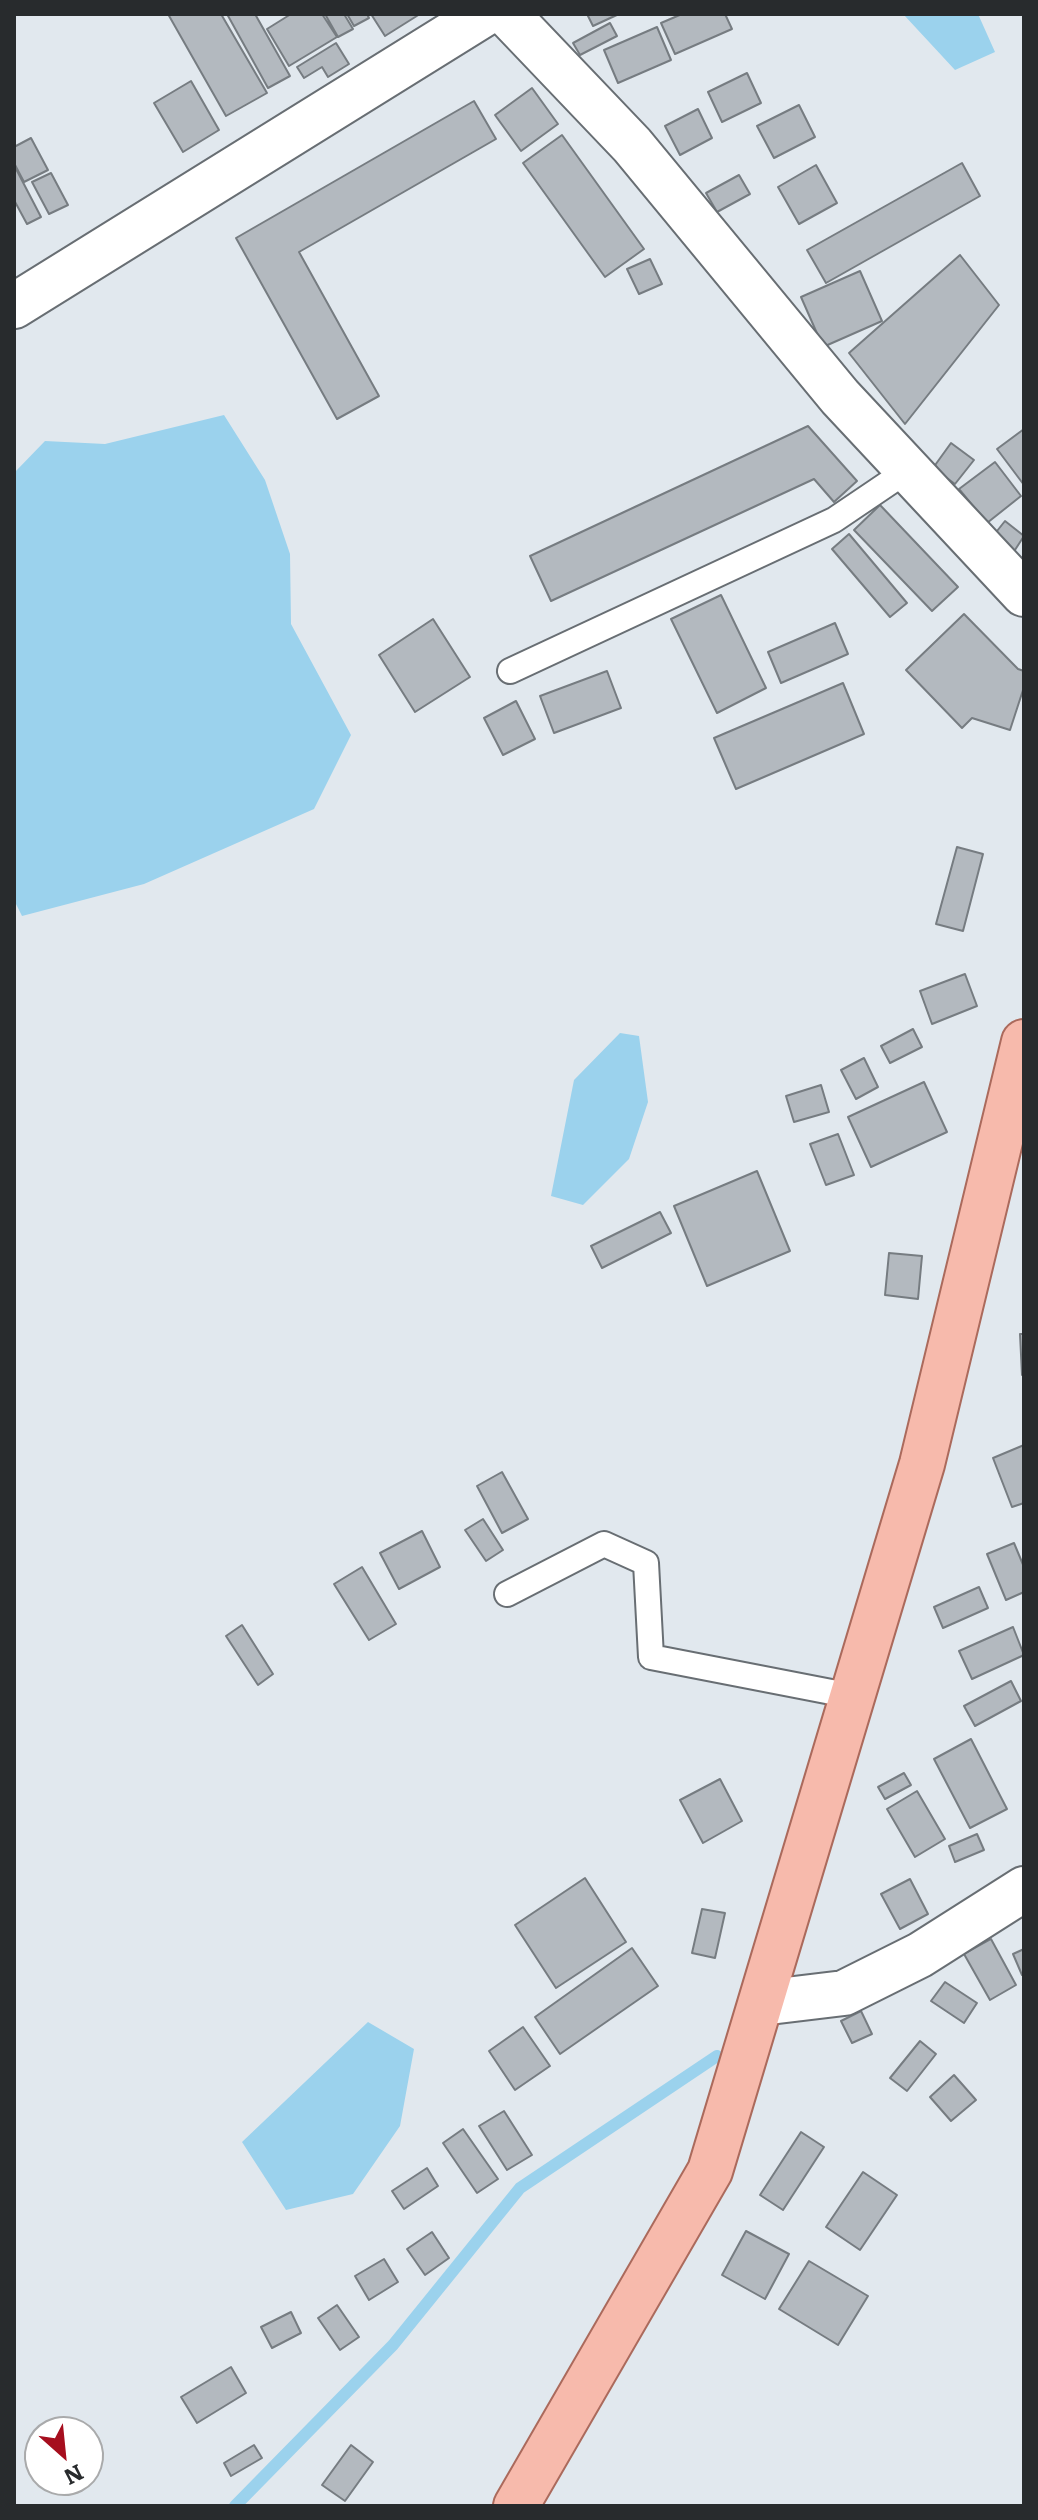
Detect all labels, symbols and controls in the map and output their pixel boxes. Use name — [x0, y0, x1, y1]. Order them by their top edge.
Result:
north arrow — [24, 2416, 104, 2496]
text: N — [58, 2457, 90, 2495]

